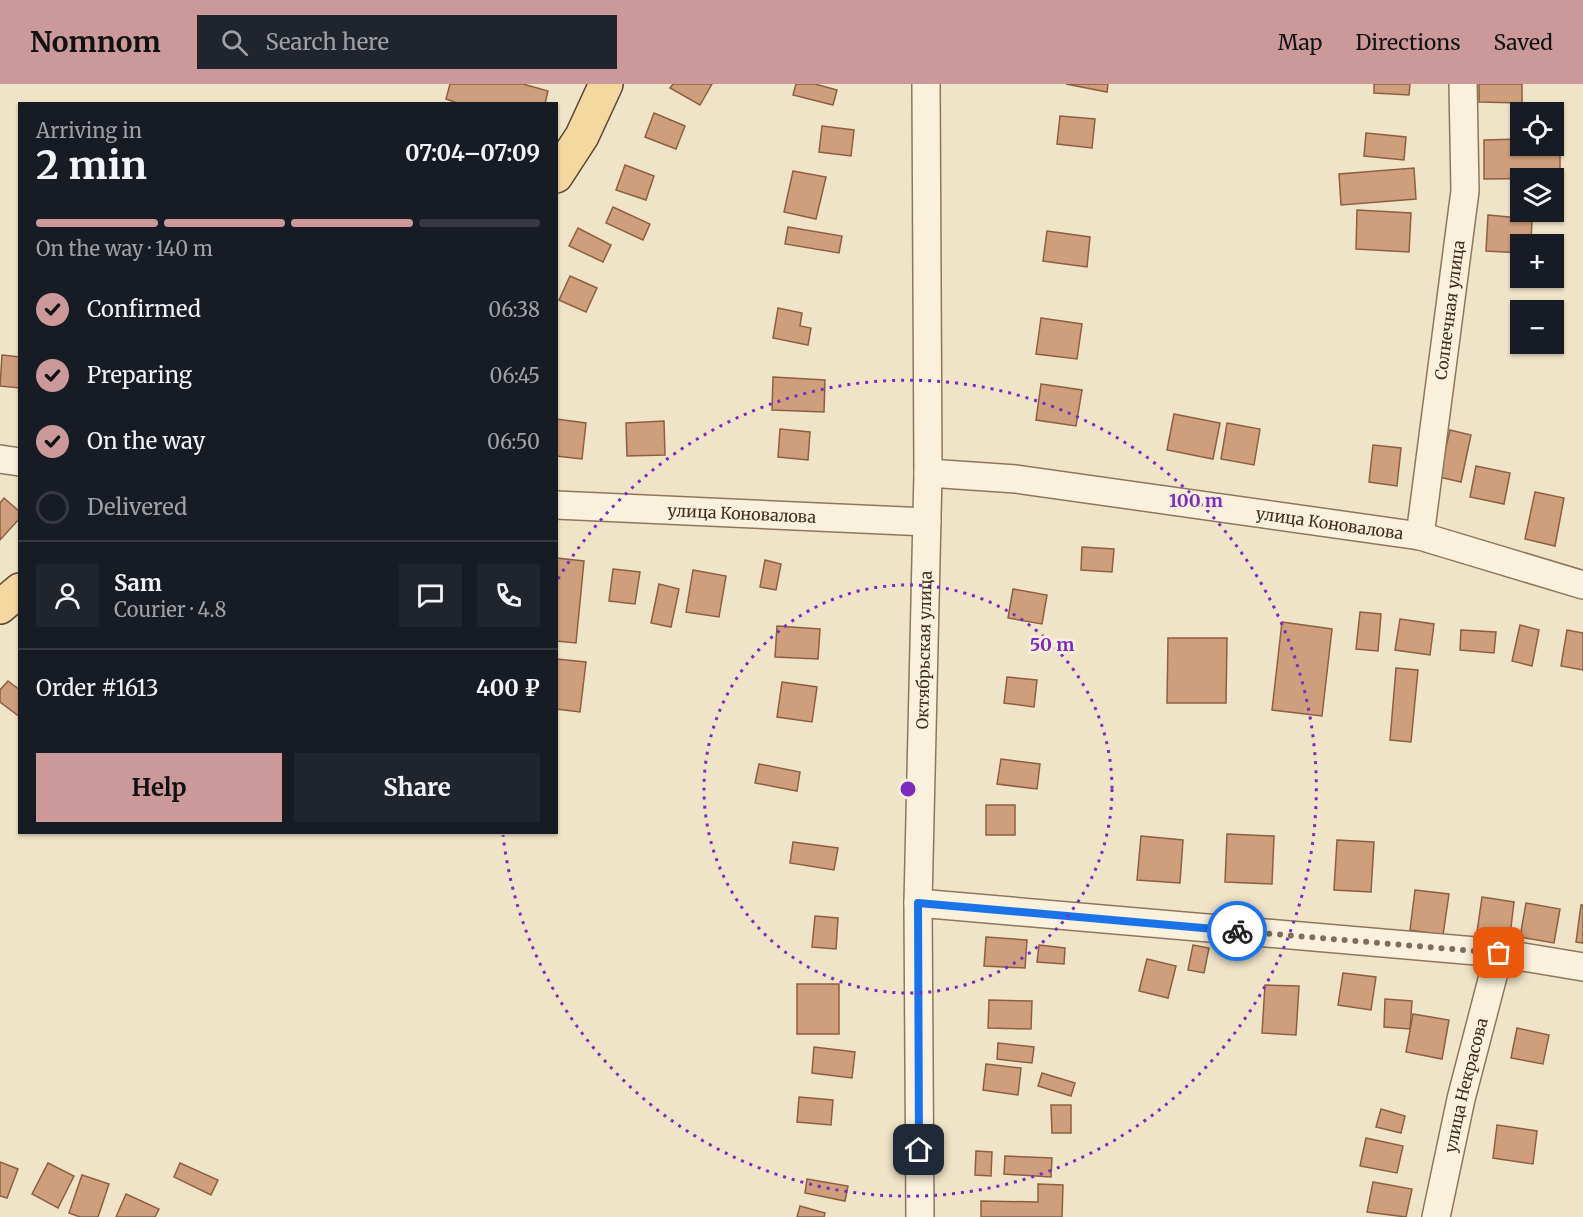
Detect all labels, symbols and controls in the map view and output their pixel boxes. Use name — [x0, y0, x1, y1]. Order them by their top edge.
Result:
search box — [197, 15, 617, 69]
text: Nomnom — [30, 24, 161, 60]
icon: search — [218, 26, 251, 59]
text: Search here — [266, 28, 389, 56]
text: Map — [1278, 29, 1322, 56]
text: Directions — [1355, 29, 1460, 56]
text: Saved — [1493, 29, 1553, 56]
map controls — [1510, 102, 1564, 354]
button: locate — [1510, 102, 1564, 156]
text: Arriving in — [36, 118, 142, 143]
text: 07:04–07:09 — [405, 139, 540, 167]
text: 2 min — [36, 141, 147, 190]
button: layers — [1510, 168, 1564, 222]
button: + — [1510, 234, 1564, 288]
text: On the way · 140 m — [36, 236, 213, 261]
street label: Солнечная улица — [1430, 238, 1469, 381]
icon: check — [36, 293, 69, 326]
text: Confirmed — [87, 295, 201, 323]
text: 06:38 — [488, 297, 540, 322]
button: − — [1510, 300, 1564, 354]
icon: check — [36, 359, 69, 392]
text: Preparing — [87, 361, 192, 389]
text: 06:45 — [490, 363, 540, 388]
icon: check — [36, 425, 69, 458]
text: On the way — [87, 427, 205, 455]
text: 06:50 — [487, 429, 540, 454]
text: 100 m — [1169, 489, 1223, 512]
text: Delivered — [87, 493, 187, 521]
street label: улица Коновалова — [667, 500, 817, 527]
street label: улица Коновалова — [1255, 503, 1405, 544]
button: person — [36, 564, 99, 627]
button: chat — [399, 564, 462, 627]
button: phone — [477, 564, 540, 627]
text: Sam — [114, 569, 162, 597]
street label: Октябрьская улица — [912, 570, 936, 730]
text: Courier · 4.8 — [114, 597, 226, 622]
text: 50 m — [1030, 633, 1074, 656]
text: Order #1613 — [36, 674, 158, 702]
text: 400 ₽ — [476, 674, 540, 702]
button: Help — [36, 753, 282, 822]
button: Share — [294, 753, 540, 822]
centre of rings — [898, 779, 918, 799]
courier — [1207, 901, 1267, 961]
icon: bike — [1221, 915, 1254, 948]
pin — [1473, 927, 1524, 978]
icon: bag — [1482, 936, 1515, 969]
street label: улица Некрасова — [1440, 1015, 1492, 1155]
pin — [893, 1124, 944, 1175]
icon: home — [902, 1133, 935, 1166]

